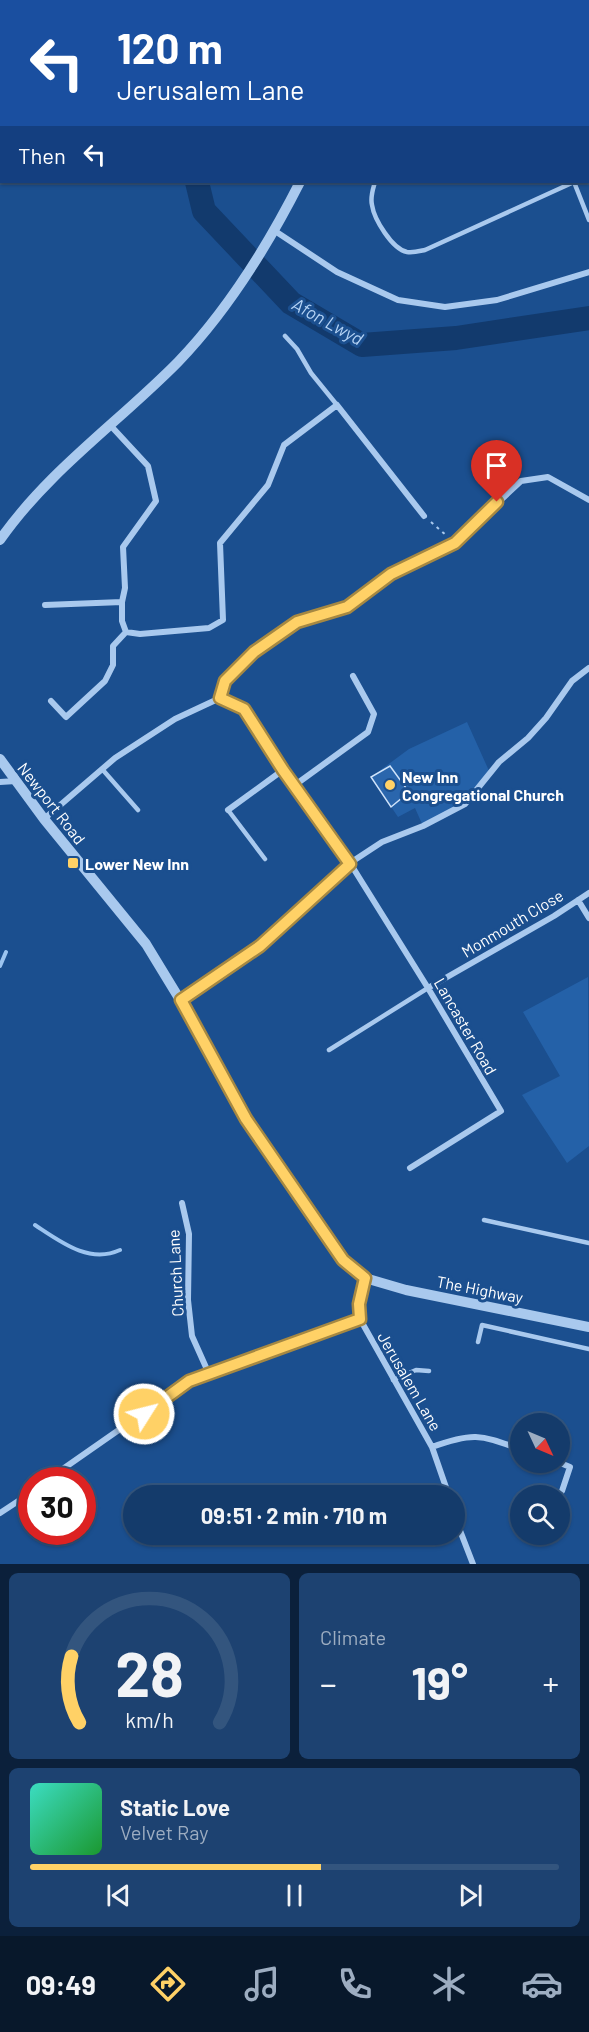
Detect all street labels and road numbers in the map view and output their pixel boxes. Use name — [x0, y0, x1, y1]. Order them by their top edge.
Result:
street label: Newport Road — [14, 758, 90, 848]
street label: Monmouth Close — [458, 885, 566, 961]
street label: Lancaster Road — [431, 974, 501, 1078]
street label: Church Lane — [163, 1229, 187, 1317]
street label: The Highway — [435, 1271, 525, 1307]
street label: Jerusalem Lane — [374, 1328, 446, 1434]

